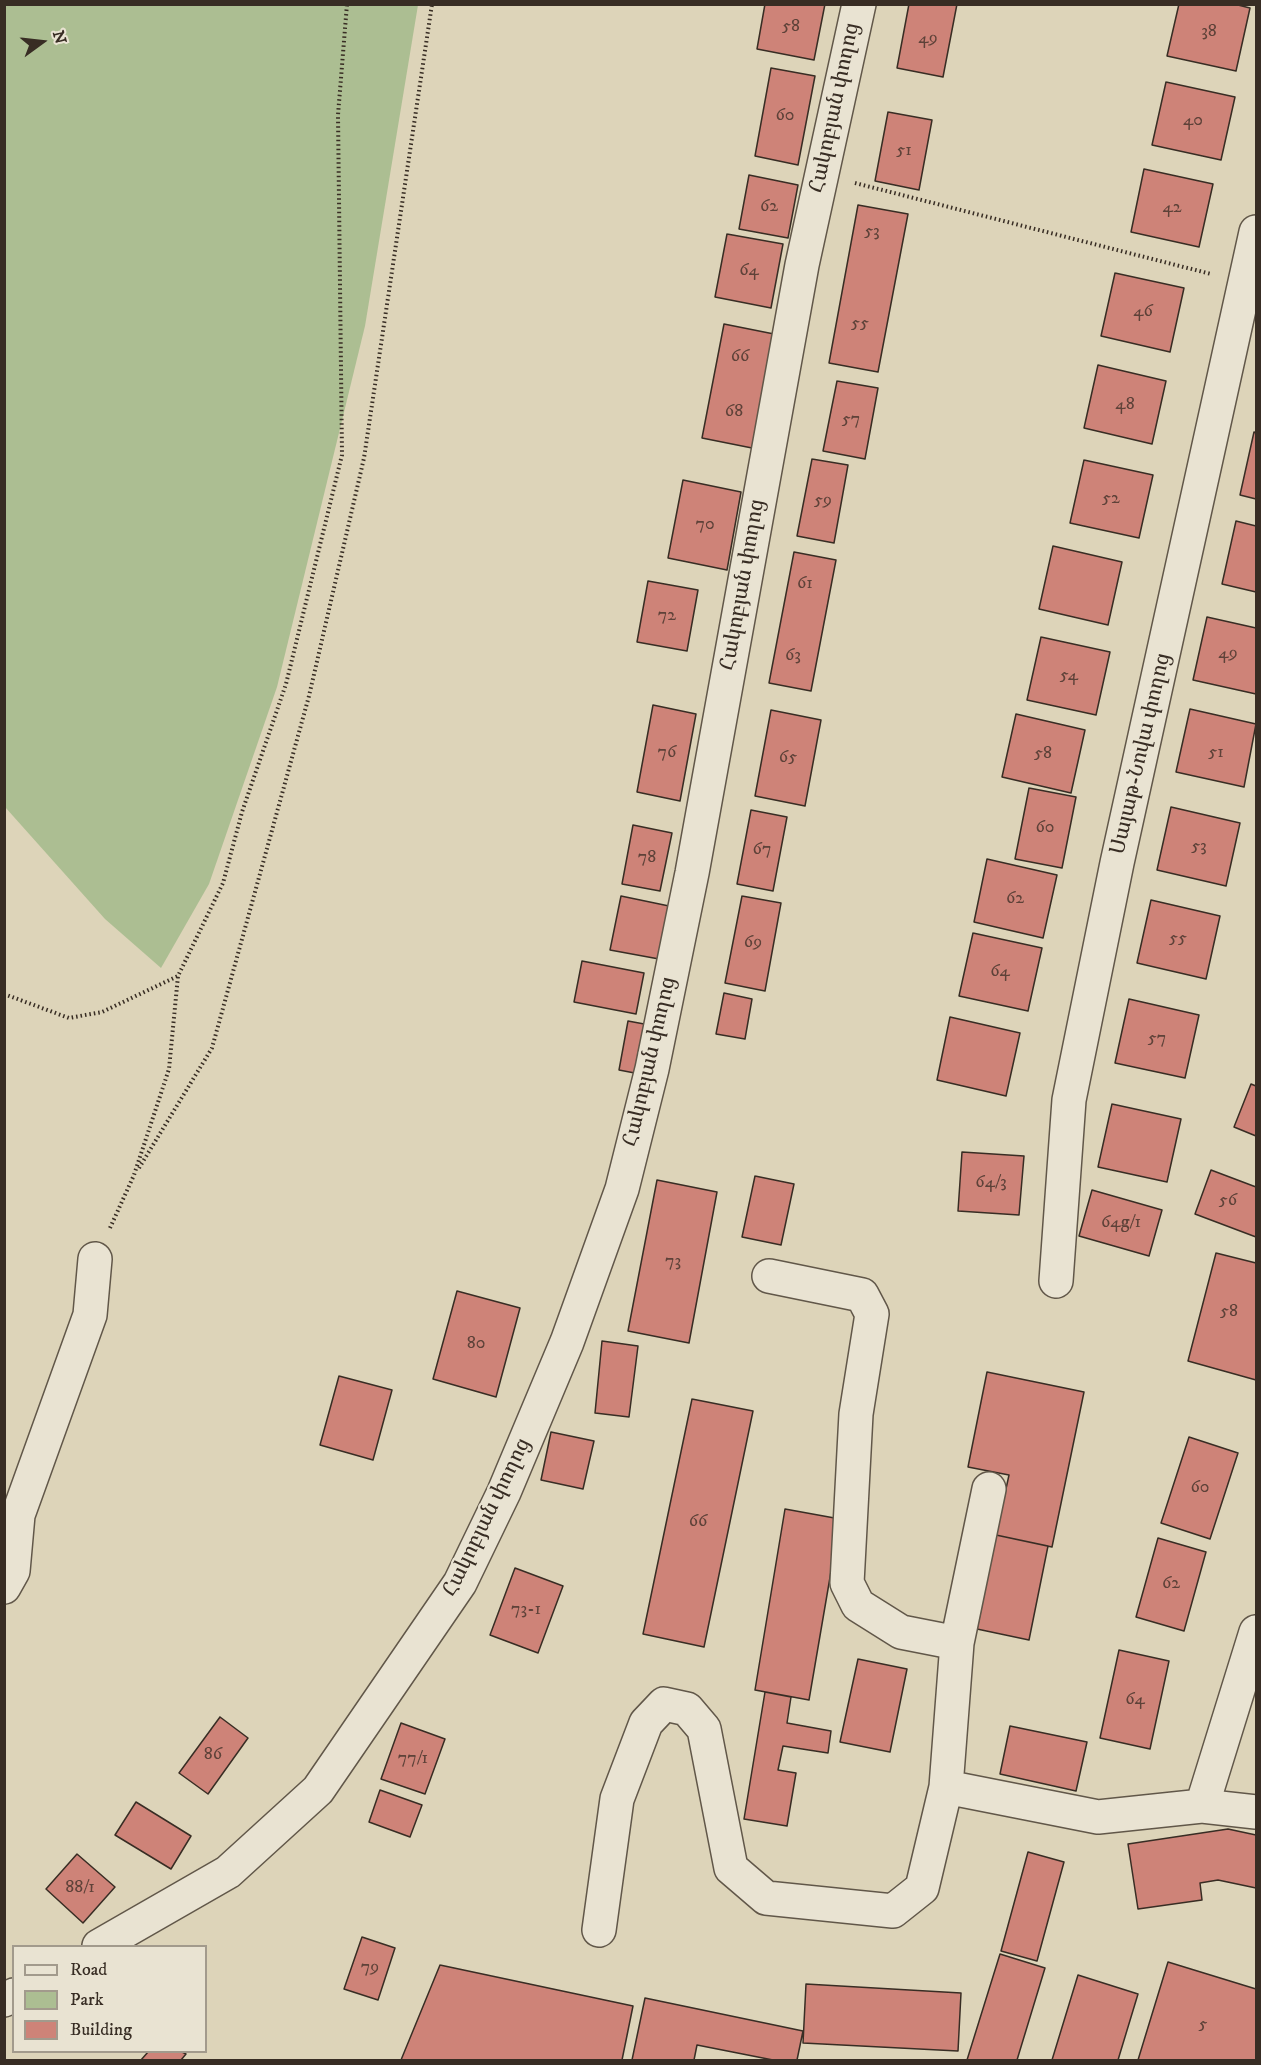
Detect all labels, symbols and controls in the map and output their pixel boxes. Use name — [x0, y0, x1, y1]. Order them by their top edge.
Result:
north arrow — [12, 12, 72, 72]
house number: 58 — [782, 16, 800, 38]
street label: Հակոբյան փողոց — [806, 21, 866, 195]
house number: 38 — [1201, 21, 1217, 43]
text: N — [48, 28, 71, 46]
house number: 49 — [918, 28, 938, 50]
house number: 60 — [775, 105, 795, 127]
house number: 40 — [1183, 110, 1203, 132]
house number: 51 — [896, 140, 912, 162]
house number: 62 — [760, 196, 778, 218]
house number: 42 — [1162, 197, 1182, 219]
house number: 53 — [864, 221, 880, 243]
house number: 64 — [739, 260, 759, 282]
house number: 46 — [1133, 301, 1153, 323]
house number: 55 — [851, 313, 869, 335]
house number: 66 — [731, 346, 749, 368]
house number: 48 — [1115, 394, 1135, 416]
house number: 68 — [725, 401, 743, 423]
house number: 57 — [842, 409, 860, 431]
house number: 52 — [1102, 488, 1120, 510]
house number: 59 — [814, 490, 832, 512]
street label: Հակոբյան փողոց — [717, 497, 771, 673]
house number: 70 — [695, 514, 715, 536]
house number: 61 — [797, 573, 813, 595]
house number: 72 — [658, 605, 676, 627]
house number: 49 — [1218, 643, 1238, 665]
house number: 63 — [785, 645, 801, 667]
street label: Սայաթ-Նովա փողոց — [1107, 651, 1177, 857]
house number: 54 — [1060, 665, 1078, 687]
house number: 76 — [658, 742, 676, 764]
house number: 51 — [1208, 742, 1224, 764]
house number: 58 — [1034, 743, 1052, 765]
house number: 65 — [779, 747, 797, 769]
house number: 60 — [1035, 817, 1055, 839]
house number: 53 — [1191, 836, 1207, 858]
house number: 67 — [753, 839, 771, 861]
house number: 78 — [638, 847, 656, 869]
house number: 62 — [1006, 888, 1024, 910]
house number: 55 — [1169, 928, 1187, 950]
house number: 69 — [744, 932, 762, 954]
house number: 64 — [990, 961, 1010, 983]
street label: Հակոբյան փողոց — [619, 975, 683, 1149]
house number: 57 — [1148, 1028, 1166, 1050]
house number: 64/3 — [975, 1172, 1007, 1194]
house number: 56 — [1219, 1190, 1237, 1212]
house number: 64g/1 — [1101, 1212, 1141, 1234]
house number: 73 — [665, 1251, 681, 1273]
house number: 58 — [1220, 1301, 1238, 1323]
house number: 80 — [467, 1333, 485, 1355]
street label: Հակոբյան փողոց — [439, 1435, 537, 1601]
house number: 60 — [1190, 1477, 1210, 1499]
house number: 66 — [689, 1511, 707, 1533]
house number: 62 — [1162, 1573, 1180, 1595]
house number: 73-1 — [511, 1599, 541, 1621]
house number: 64 — [1125, 1689, 1145, 1711]
house number: 86 — [204, 1744, 222, 1766]
house number: 77/1 — [398, 1748, 428, 1770]
house number: 88/1 — [65, 1877, 95, 1899]
legend — [12, 1945, 207, 2053]
house number: 79 — [361, 1957, 379, 1979]
text: Road — [70, 1959, 107, 1981]
text: Park — [70, 1989, 104, 2011]
house number: 5 — [1199, 2014, 1207, 2036]
text: Building — [70, 2019, 132, 2041]

